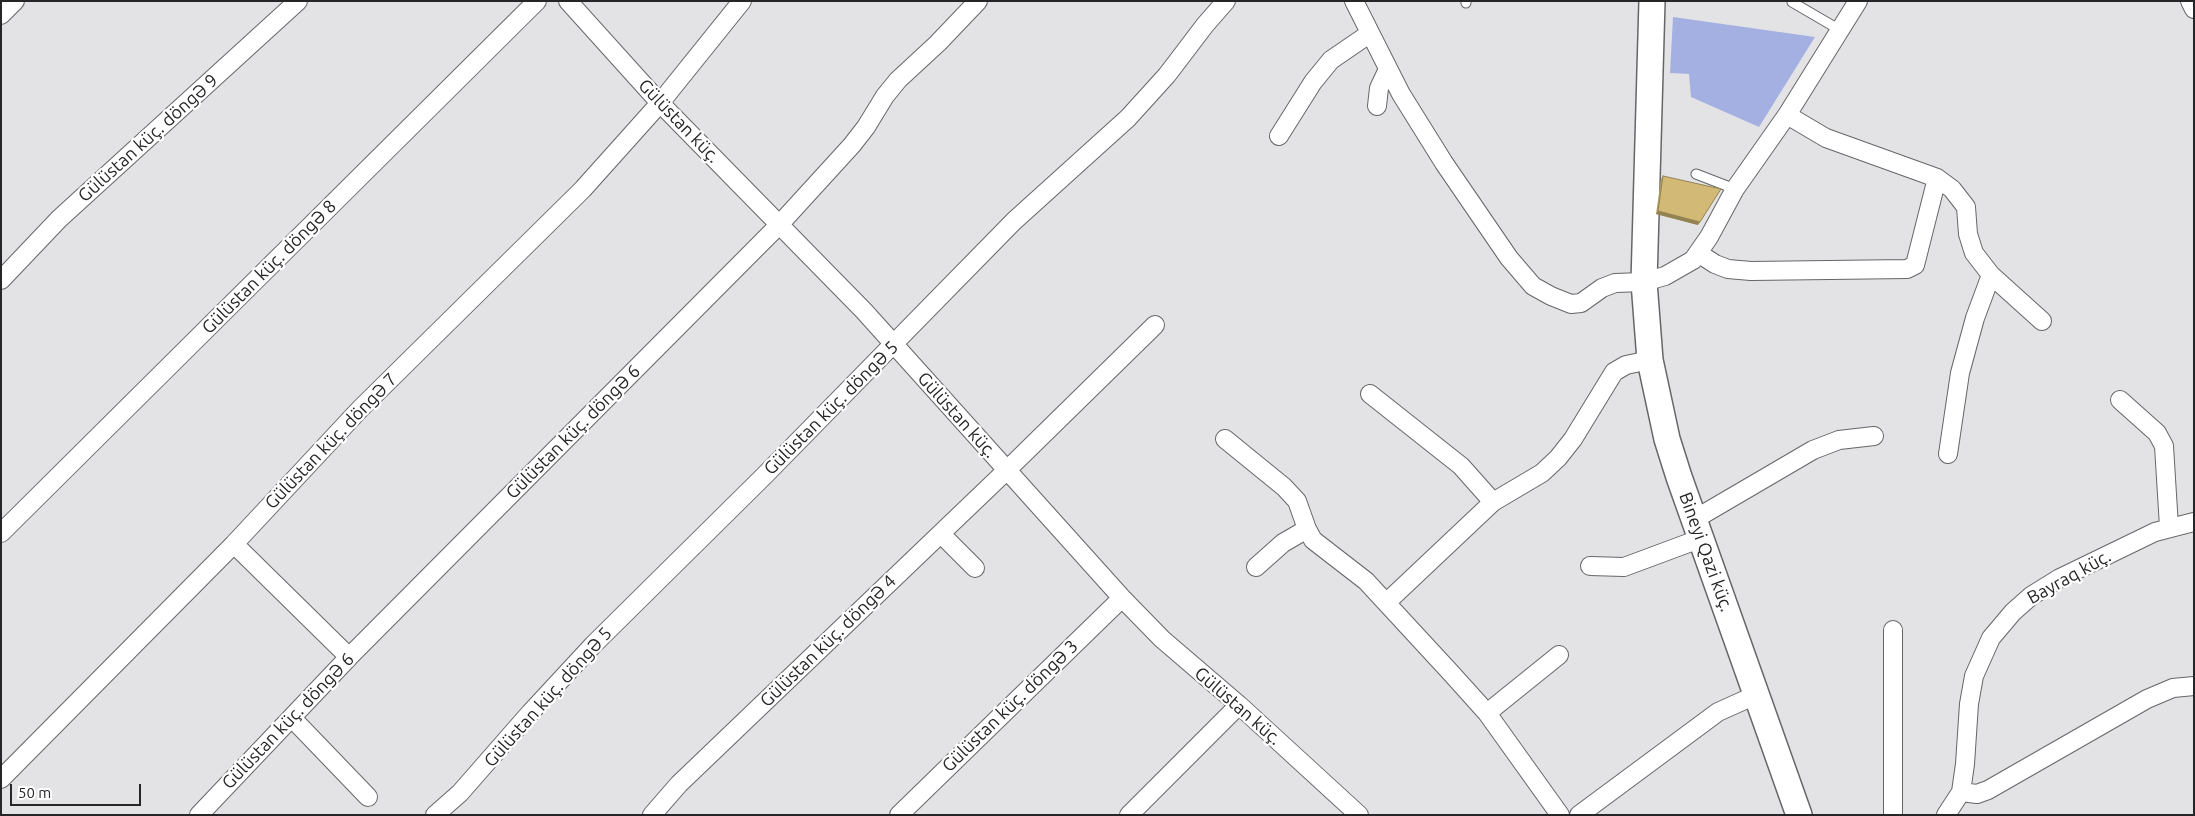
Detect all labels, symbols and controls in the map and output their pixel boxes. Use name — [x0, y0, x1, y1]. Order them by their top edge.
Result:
street label: Gülüstan küç. döngə 9 — [74, 70, 222, 206]
street label: Gülüstan küç. — [634, 75, 724, 167]
street label: Gülüstan küç. döngə 8 — [197, 195, 341, 339]
street label: Gülüstan küç. döngə 5 — [759, 336, 903, 480]
street label: Gülüstan küç. döngə 6 — [501, 360, 645, 504]
street label: Gülüstan küç. — [913, 368, 1001, 462]
street label: Gülüstan küç. döngə 7 — [260, 369, 402, 513]
street label: Bineyi Qazi küç. — [1674, 489, 1738, 615]
street label: Bayraq küç. — [2023, 545, 2115, 609]
street label: Gülüstan küç. döngə 4 — [756, 570, 900, 712]
street label: Gülüstan küç. döngə 5 — [480, 623, 616, 771]
street label: Gülüstan küç. döngə 3 — [938, 635, 1082, 777]
street label: Gülüstan küç. döngə 6 — [217, 649, 359, 793]
street label: Gülüstan küç. — [1190, 662, 1286, 750]
scale bar — [12, 774, 144, 806]
text: 50 m — [18, 784, 51, 801]

